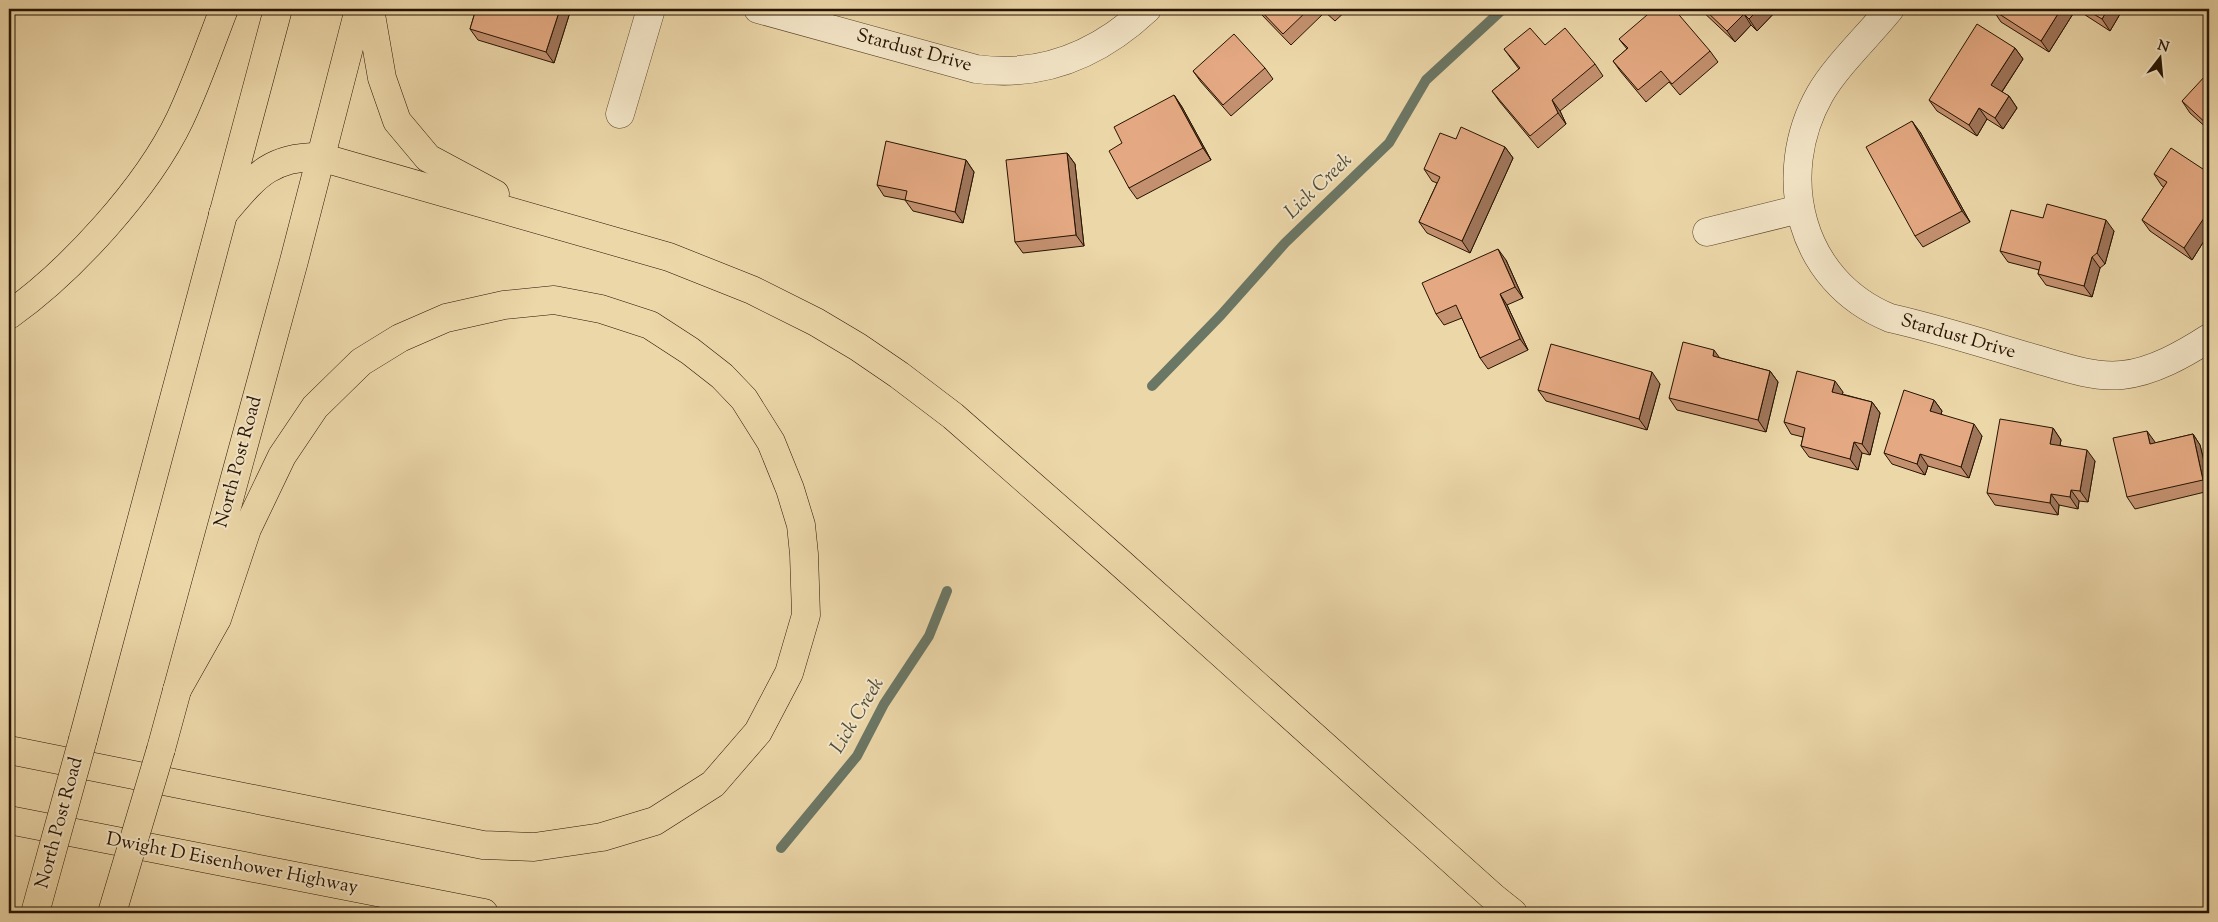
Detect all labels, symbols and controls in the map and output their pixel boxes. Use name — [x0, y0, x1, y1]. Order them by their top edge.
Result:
street label: Stardust Drive — [853, 23, 975, 79]
north arrow — [2136, 32, 2186, 82]
text: N — [2155, 36, 2171, 59]
water label: Lick Creek — [1279, 147, 1359, 227]
street label: Stardust Drive — [1897, 308, 2019, 366]
street label: North Post Road — [208, 393, 270, 531]
water label: Lick Creek — [824, 672, 892, 760]
street label: North Post Road — [29, 754, 91, 892]
street label: Dwight D Eisenhower Highway — [104, 826, 361, 902]

